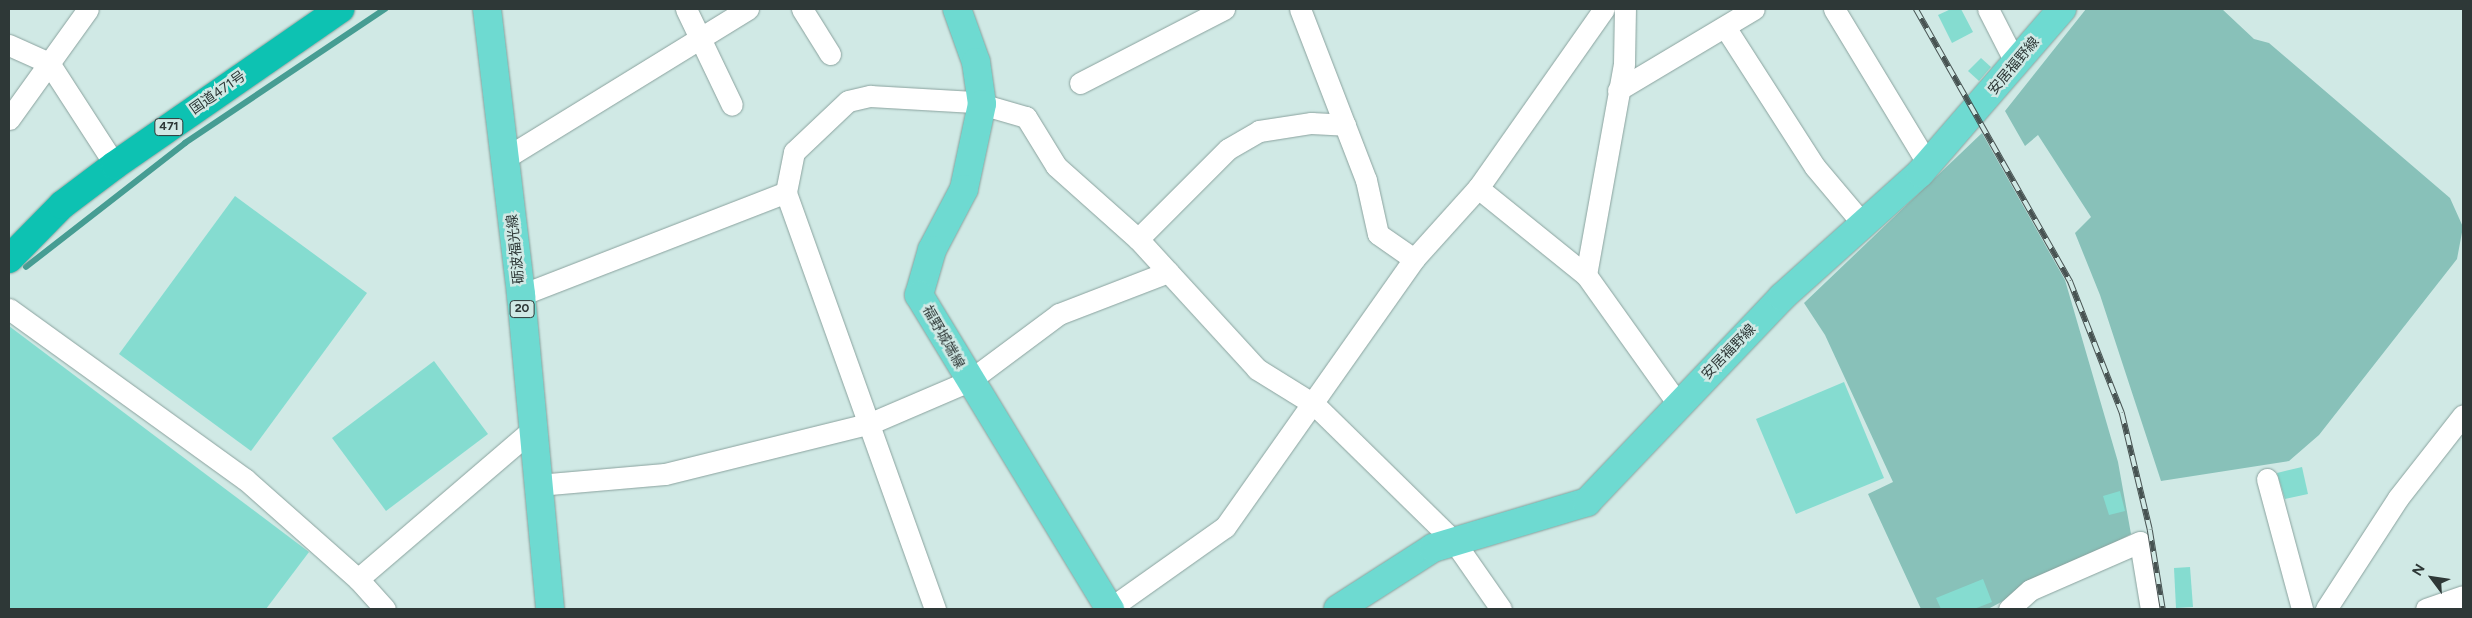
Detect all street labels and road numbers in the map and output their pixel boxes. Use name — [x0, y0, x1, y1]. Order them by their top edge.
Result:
street label: 安居福野線 — [1985, 34, 2043, 98]
street label: 国道471号 — [187, 68, 249, 118]
road number: 471 — [154, 118, 184, 136]
street label: 砺波福光線 — [504, 213, 528, 285]
road number: 20 — [510, 300, 534, 318]
street label: 福野城端線 — [918, 302, 968, 372]
street label: 安居福野線 — [1699, 321, 1759, 383]

